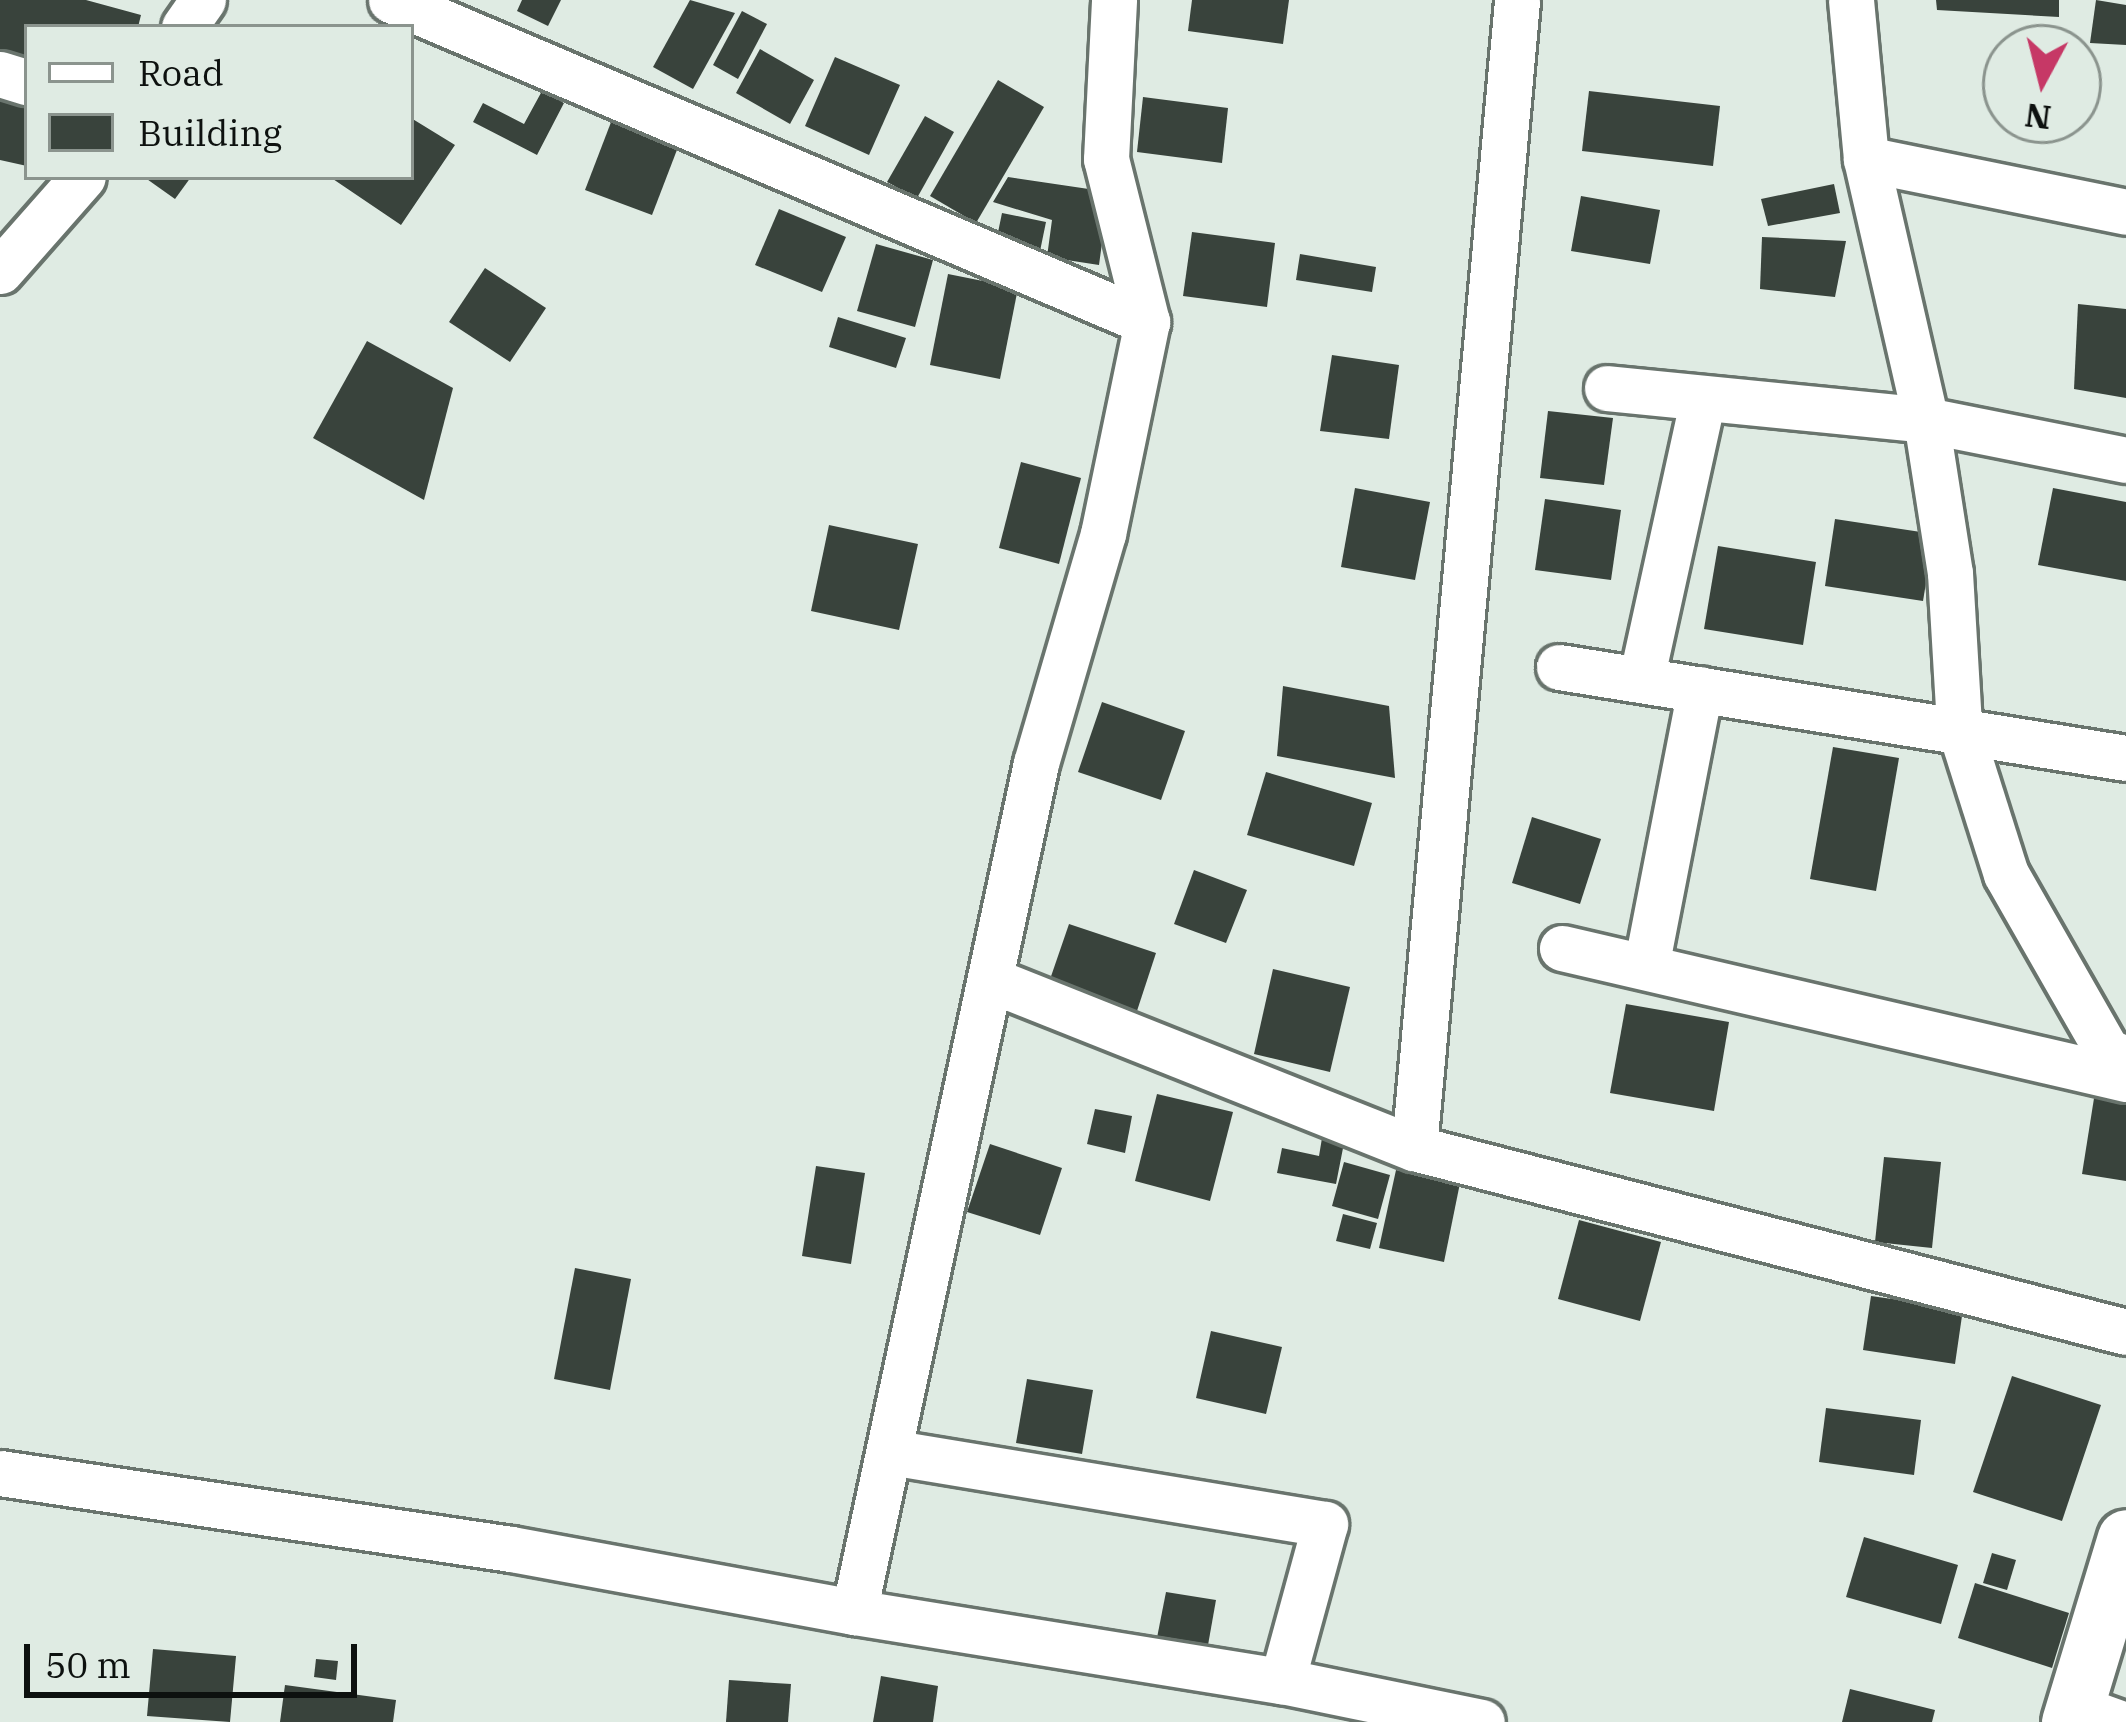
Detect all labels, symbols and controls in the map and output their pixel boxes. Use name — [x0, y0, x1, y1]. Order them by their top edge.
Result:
legend — [24, 24, 414, 180]
north arrow — [1982, 24, 2102, 144]
text: Road — [138, 49, 224, 96]
text: N — [2022, 94, 2054, 140]
text: Building — [138, 109, 282, 156]
scale bar — [30, 1620, 363, 1694]
text: 50 m — [45, 1641, 131, 1688]

